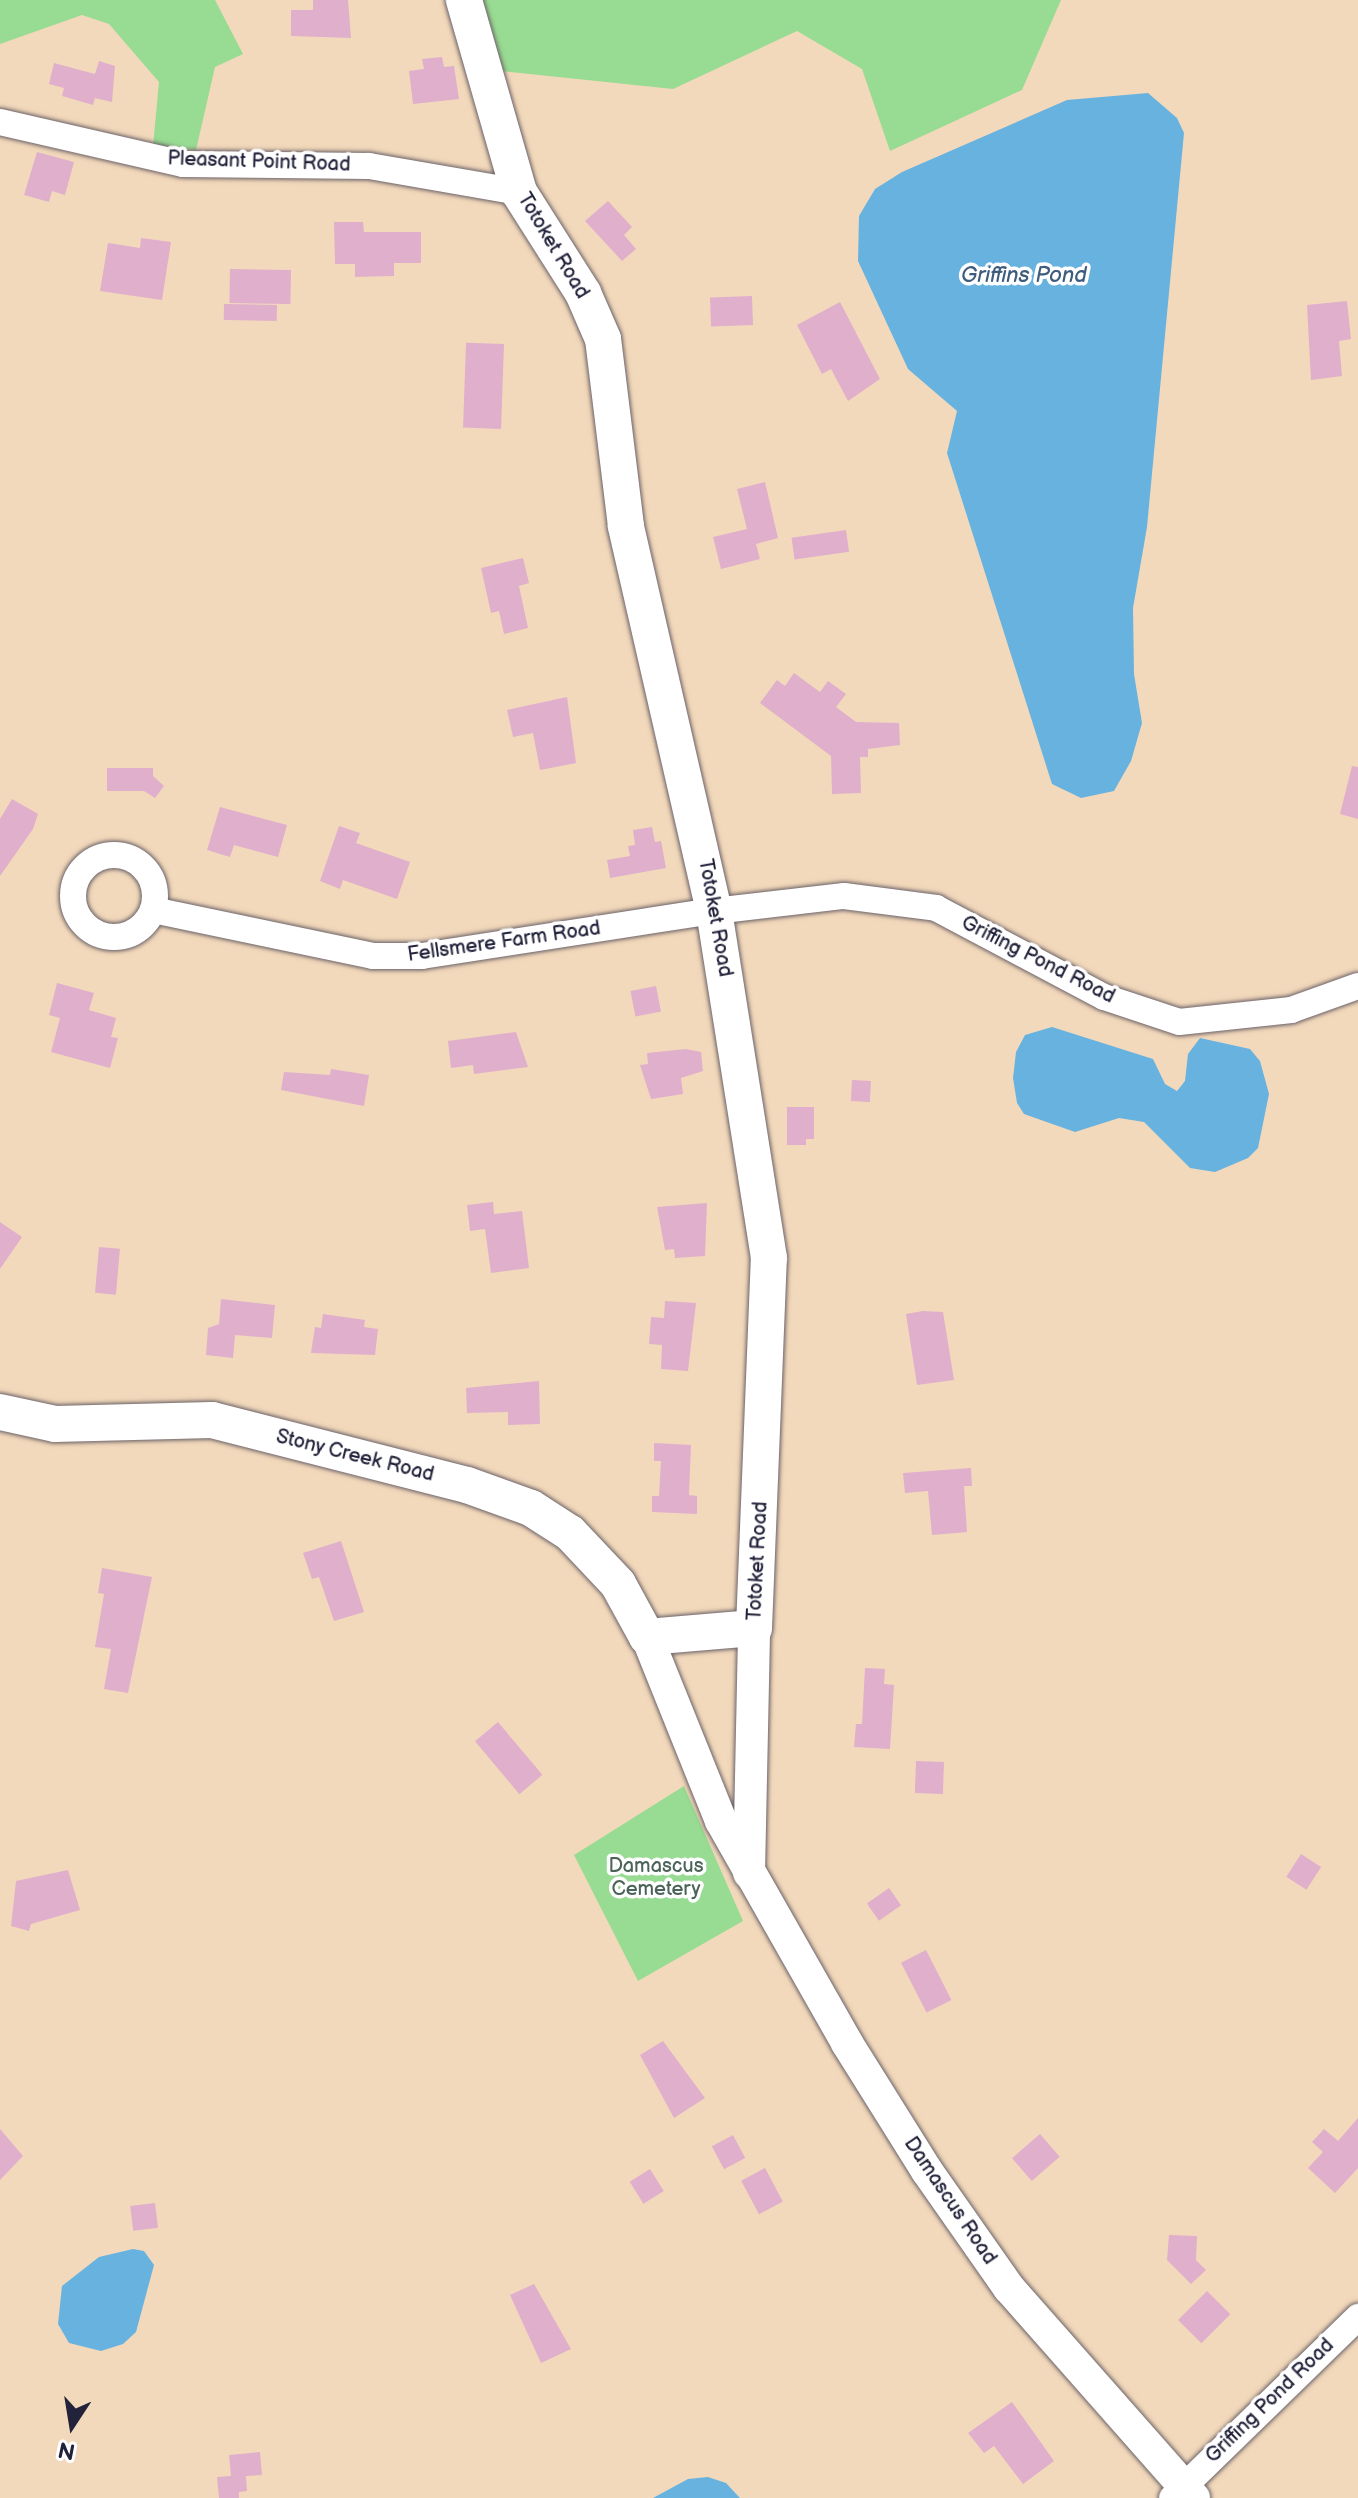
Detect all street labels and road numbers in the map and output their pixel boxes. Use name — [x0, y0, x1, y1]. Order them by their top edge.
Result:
street label: Pleasant Point Road — [167, 147, 351, 177]
street label: Totoket Road — [512, 189, 594, 303]
street label: Totoket Road — [693, 857, 737, 979]
street label: Griffing Pond Road — [957, 911, 1119, 1009]
street label: Fellsmere Farm Road — [406, 917, 602, 967]
street label: Stony Creek Road — [273, 1425, 437, 1487]
street label: Totoket Road — [743, 1501, 773, 1621]
street label: Damascus Road — [898, 2133, 1002, 2269]
street label: Griffing Pond Road — [1201, 2334, 1339, 2468]

